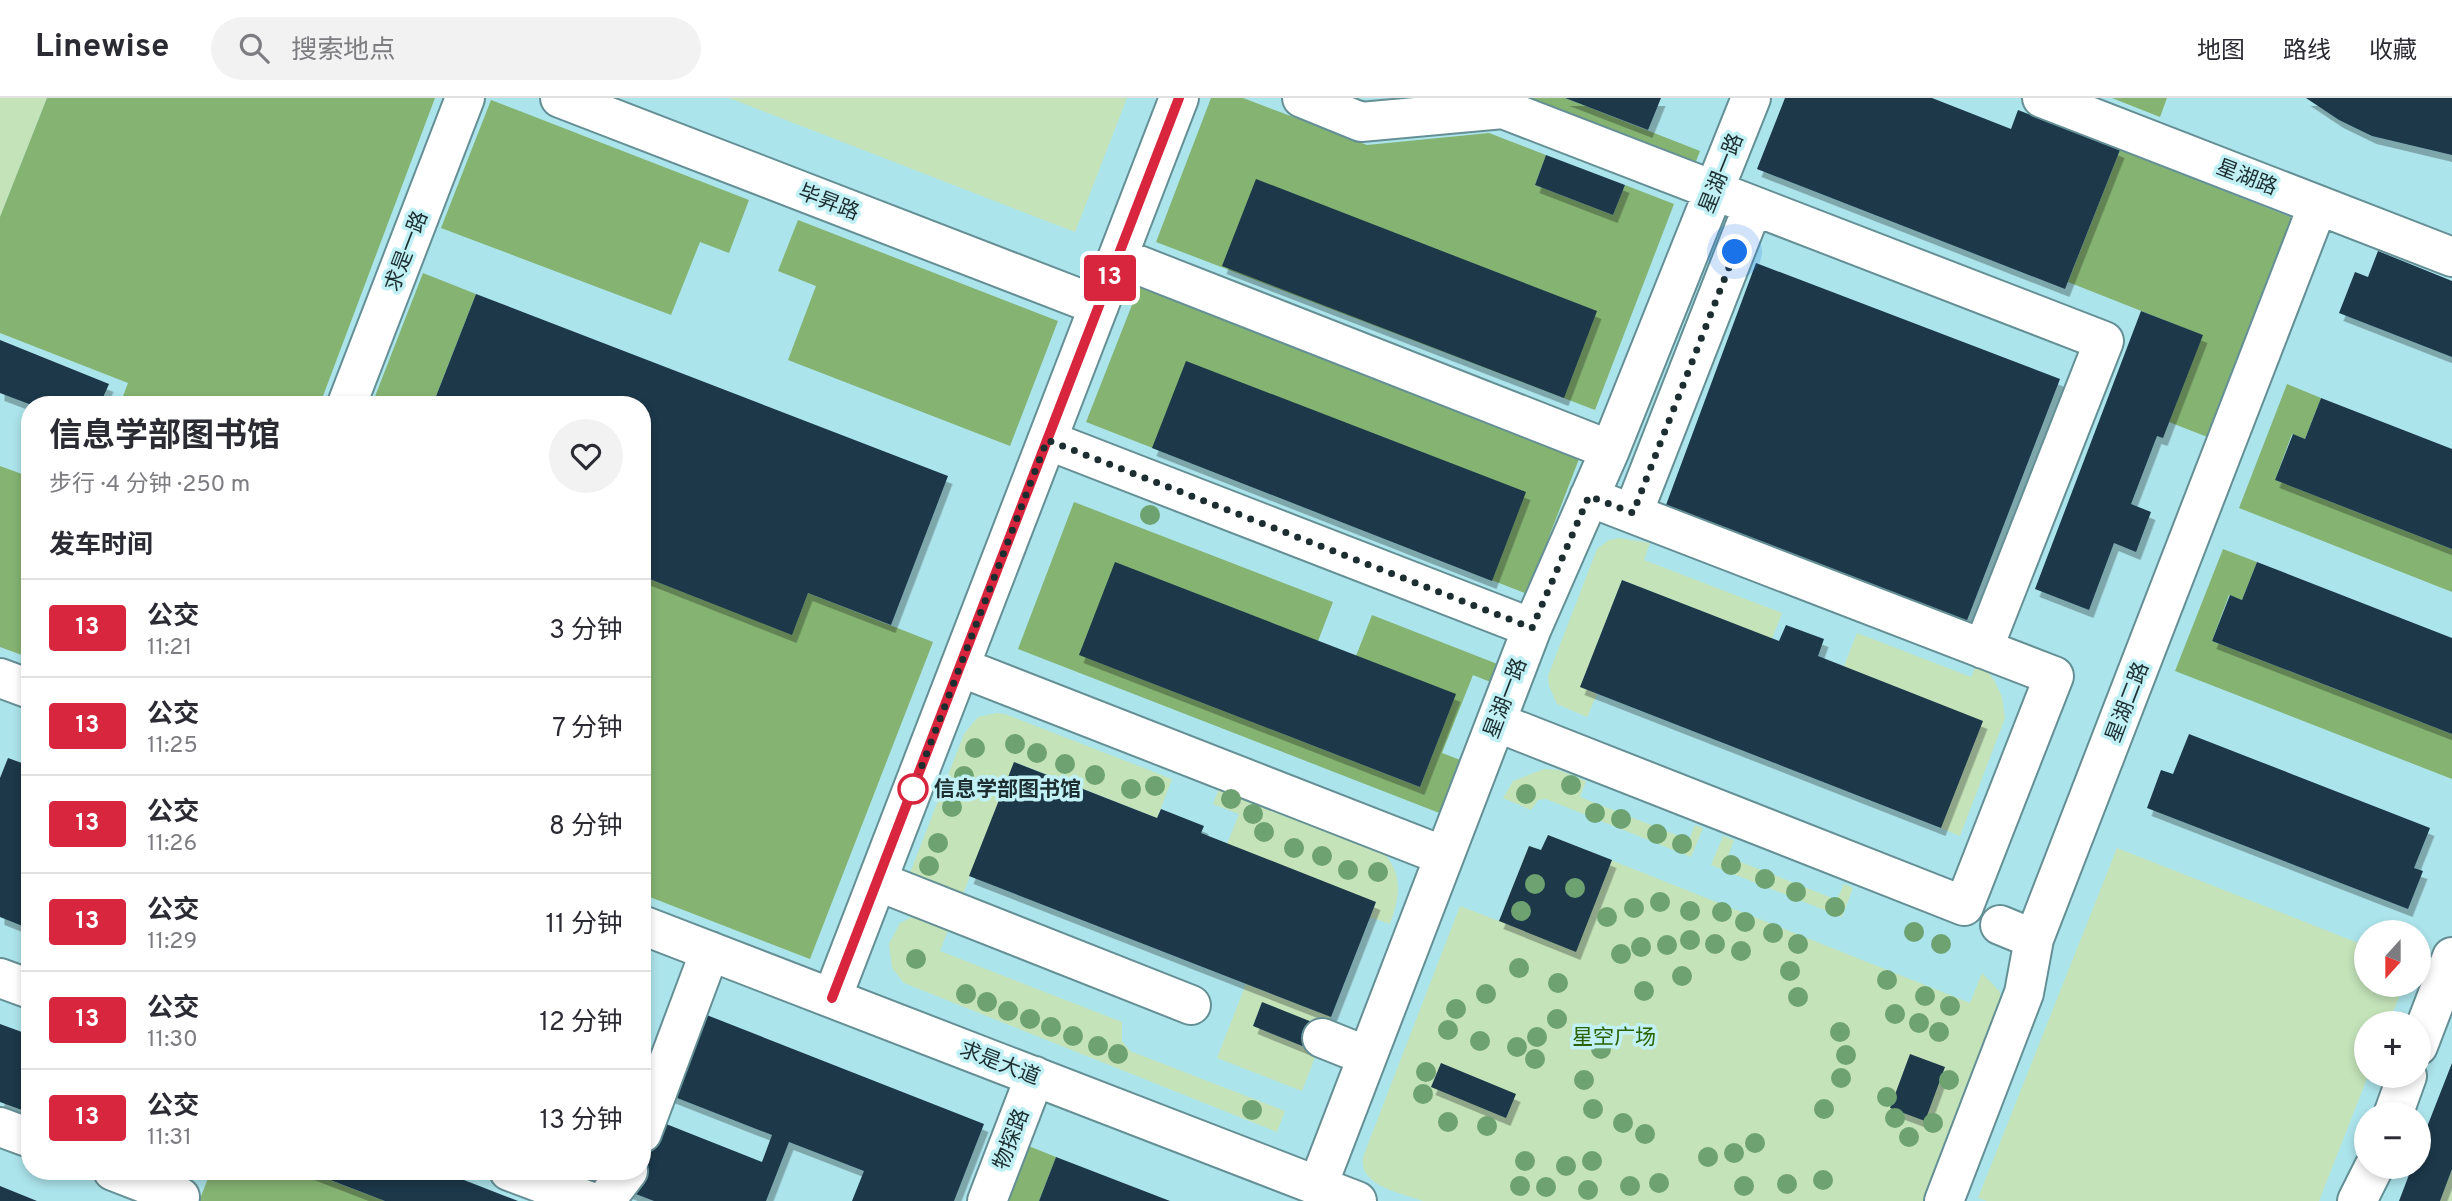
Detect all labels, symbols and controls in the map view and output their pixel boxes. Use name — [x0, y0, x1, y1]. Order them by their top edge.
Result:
search box — [211, 17, 701, 80]
text: Linewise — [35, 27, 169, 69]
icon: search — [235, 29, 273, 67]
text: 搜索地点 — [291, 35, 395, 68]
text: 地图 — [2197, 37, 2245, 67]
text: 路线 — [2283, 37, 2331, 67]
text: 收藏 — [2369, 37, 2417, 67]
street label: 星湖一路 — [1694, 130, 1751, 218]
street label: 星湖路 — [2212, 155, 2281, 202]
street label: 毕昇路 — [794, 180, 863, 227]
street label: 求是一路 — [380, 207, 435, 296]
your location — [1717, 234, 1752, 269]
line badge: 13 — [1078, 255, 1142, 301]
text: 13 — [1098, 263, 1122, 293]
text: 信息学部图书馆 — [49, 417, 280, 459]
button: heart — [549, 419, 623, 493]
text: 步行 · 4 分钟 · 250 m — [49, 471, 250, 500]
text: 发车时间 — [49, 530, 153, 563]
text: 公交 — [147, 601, 199, 634]
text: 13 — [76, 613, 100, 643]
text: 3 分钟 — [549, 615, 623, 648]
text: 11:21 — [147, 634, 192, 663]
street label: 星湖一路 — [1479, 654, 1534, 743]
street label: 星湖二路 — [2101, 658, 2156, 747]
text: 公交 — [147, 699, 199, 732]
text: 13 — [76, 711, 100, 741]
text: 7 分钟 — [552, 713, 623, 746]
text: 11:25 — [147, 732, 198, 761]
marker: 信息学部图书馆 — [898, 774, 928, 804]
place label: 信息学部图书馆 — [934, 777, 1081, 804]
text: 公交 — [147, 797, 199, 830]
text: 13 — [76, 809, 100, 839]
text: 8 分钟 — [549, 811, 623, 844]
text: 11:26 — [147, 830, 197, 859]
text: 公交 — [147, 895, 199, 928]
text: 13 — [76, 907, 100, 937]
text: 11 分钟 — [545, 909, 623, 942]
north arrow — [2354, 920, 2431, 998]
map controls — [2354, 920, 2431, 1179]
text: 11:29 — [147, 928, 197, 957]
text: 公交 — [147, 993, 199, 1026]
text: 13 — [76, 1005, 100, 1035]
text: 12 分钟 — [539, 1007, 623, 1040]
button: + — [2354, 1011, 2431, 1088]
park label: 星空广场 — [1572, 1025, 1656, 1052]
text: 11:30 — [147, 1026, 198, 1055]
street label: 求是大道 — [955, 1037, 1044, 1092]
text: 公交 — [147, 1091, 199, 1124]
button: − — [2354, 1102, 2431, 1179]
text: 13 — [76, 1103, 100, 1133]
text: 13 分钟 — [540, 1105, 623, 1138]
street label: 物探路 — [989, 1105, 1036, 1174]
text: 11:31 — [147, 1124, 192, 1153]

